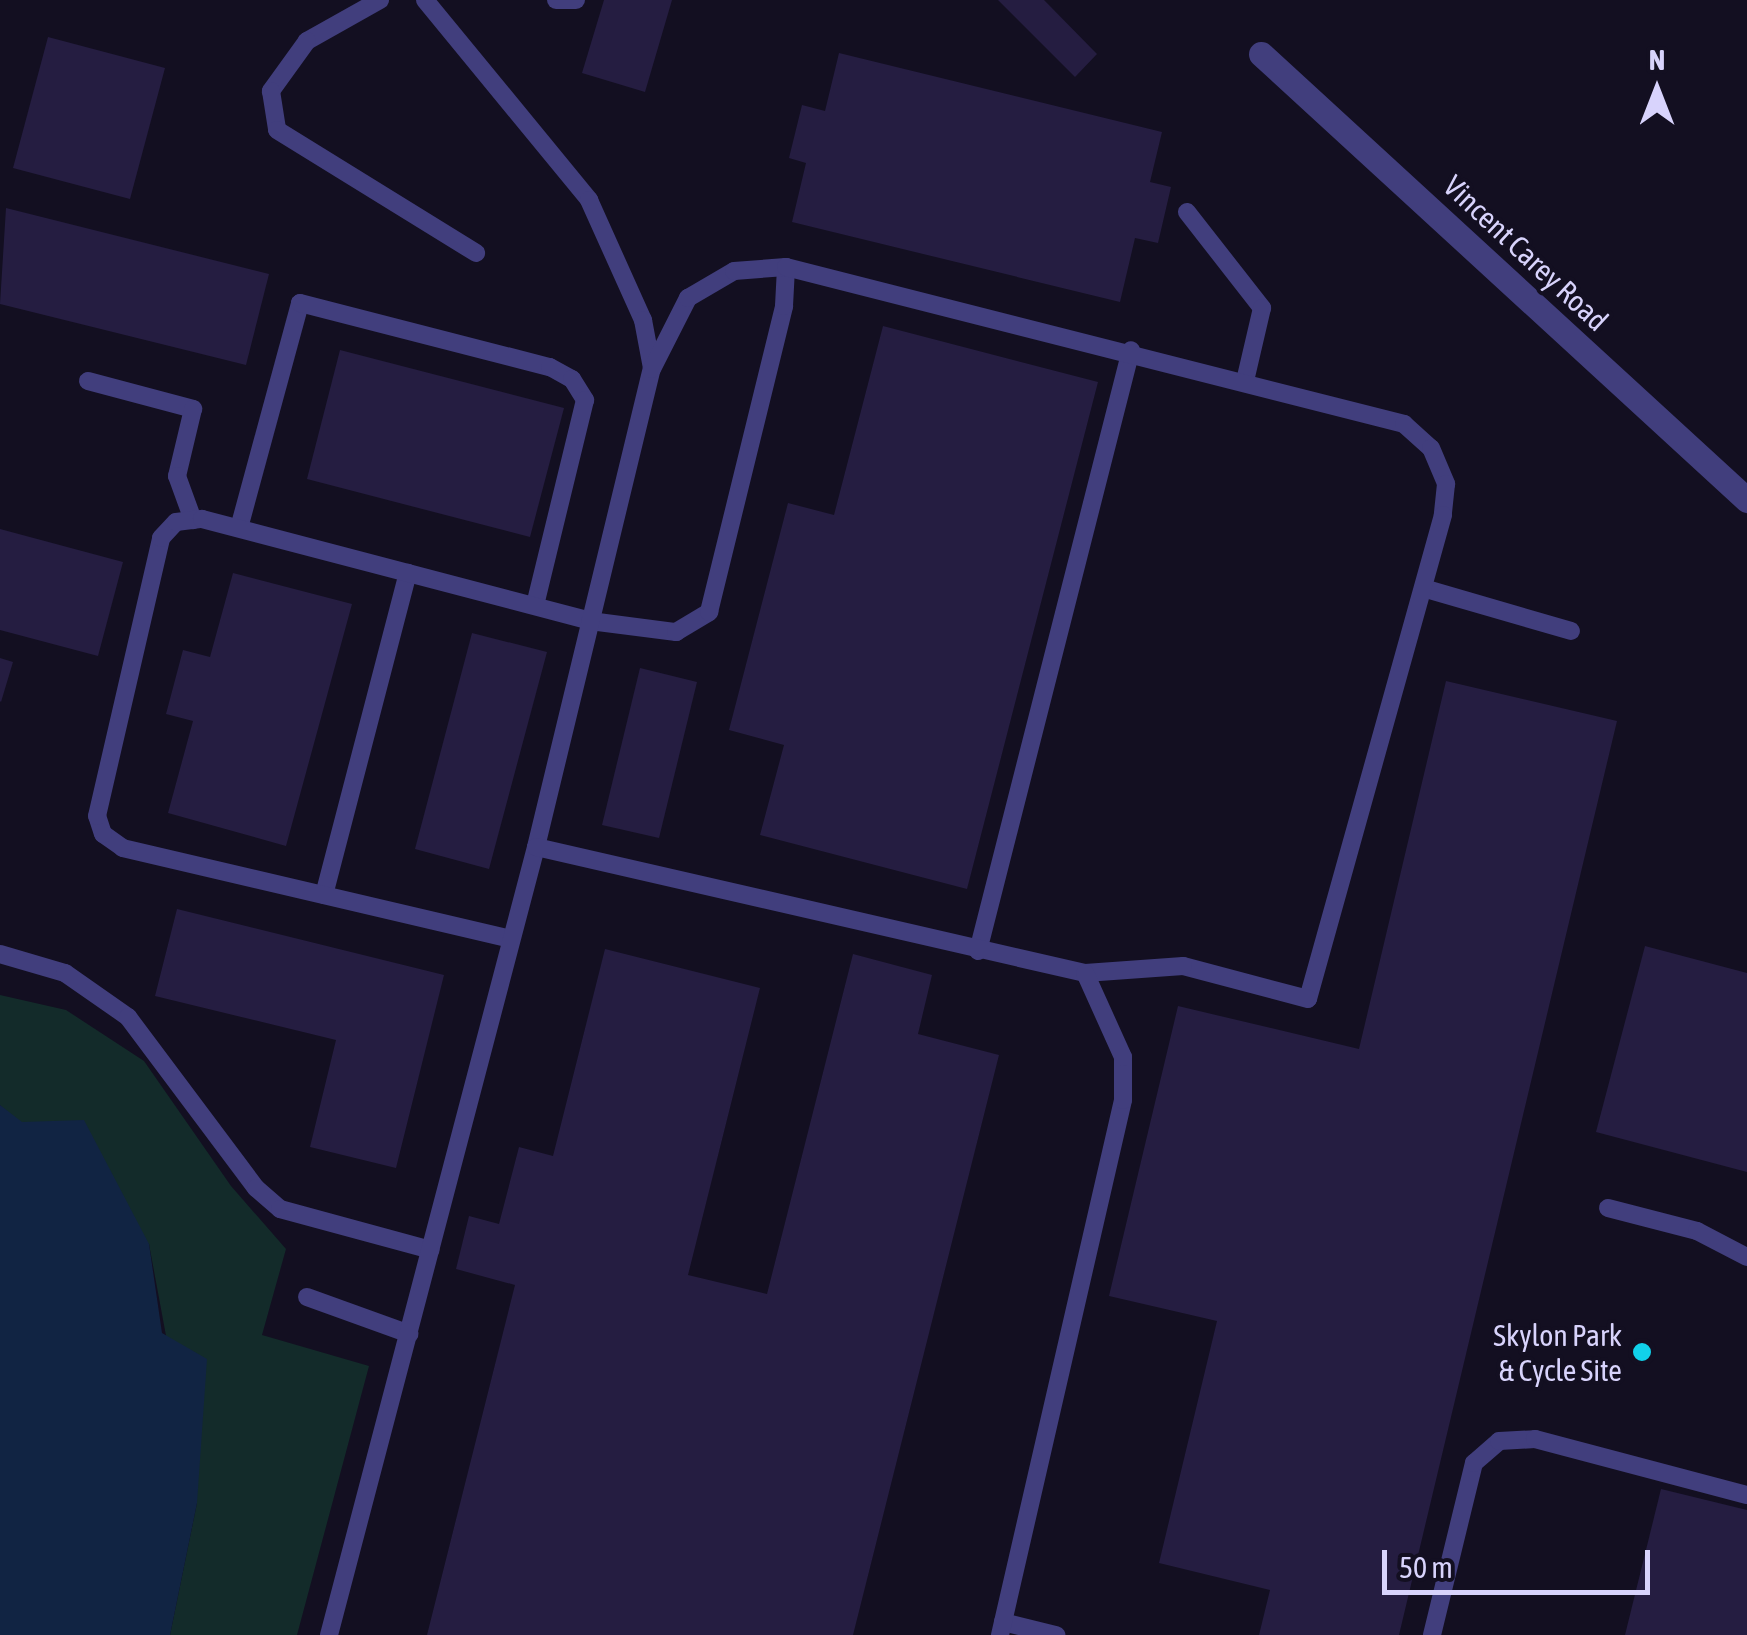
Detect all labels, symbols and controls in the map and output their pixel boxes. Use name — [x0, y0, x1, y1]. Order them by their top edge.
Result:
north arrow — [1607, 40, 1707, 140]
text: N — [1649, 44, 1665, 76]
street label: Vincent Carey Road — [1436, 168, 1616, 338]
place label: Skylon Park & Cycle Site — [1493, 1317, 1622, 1388]
marker: Skylon Park & Cycle Site — [1631, 1341, 1653, 1363]
scale bar — [1387, 1530, 1654, 1592]
text: 50 m — [1399, 1550, 1453, 1584]

